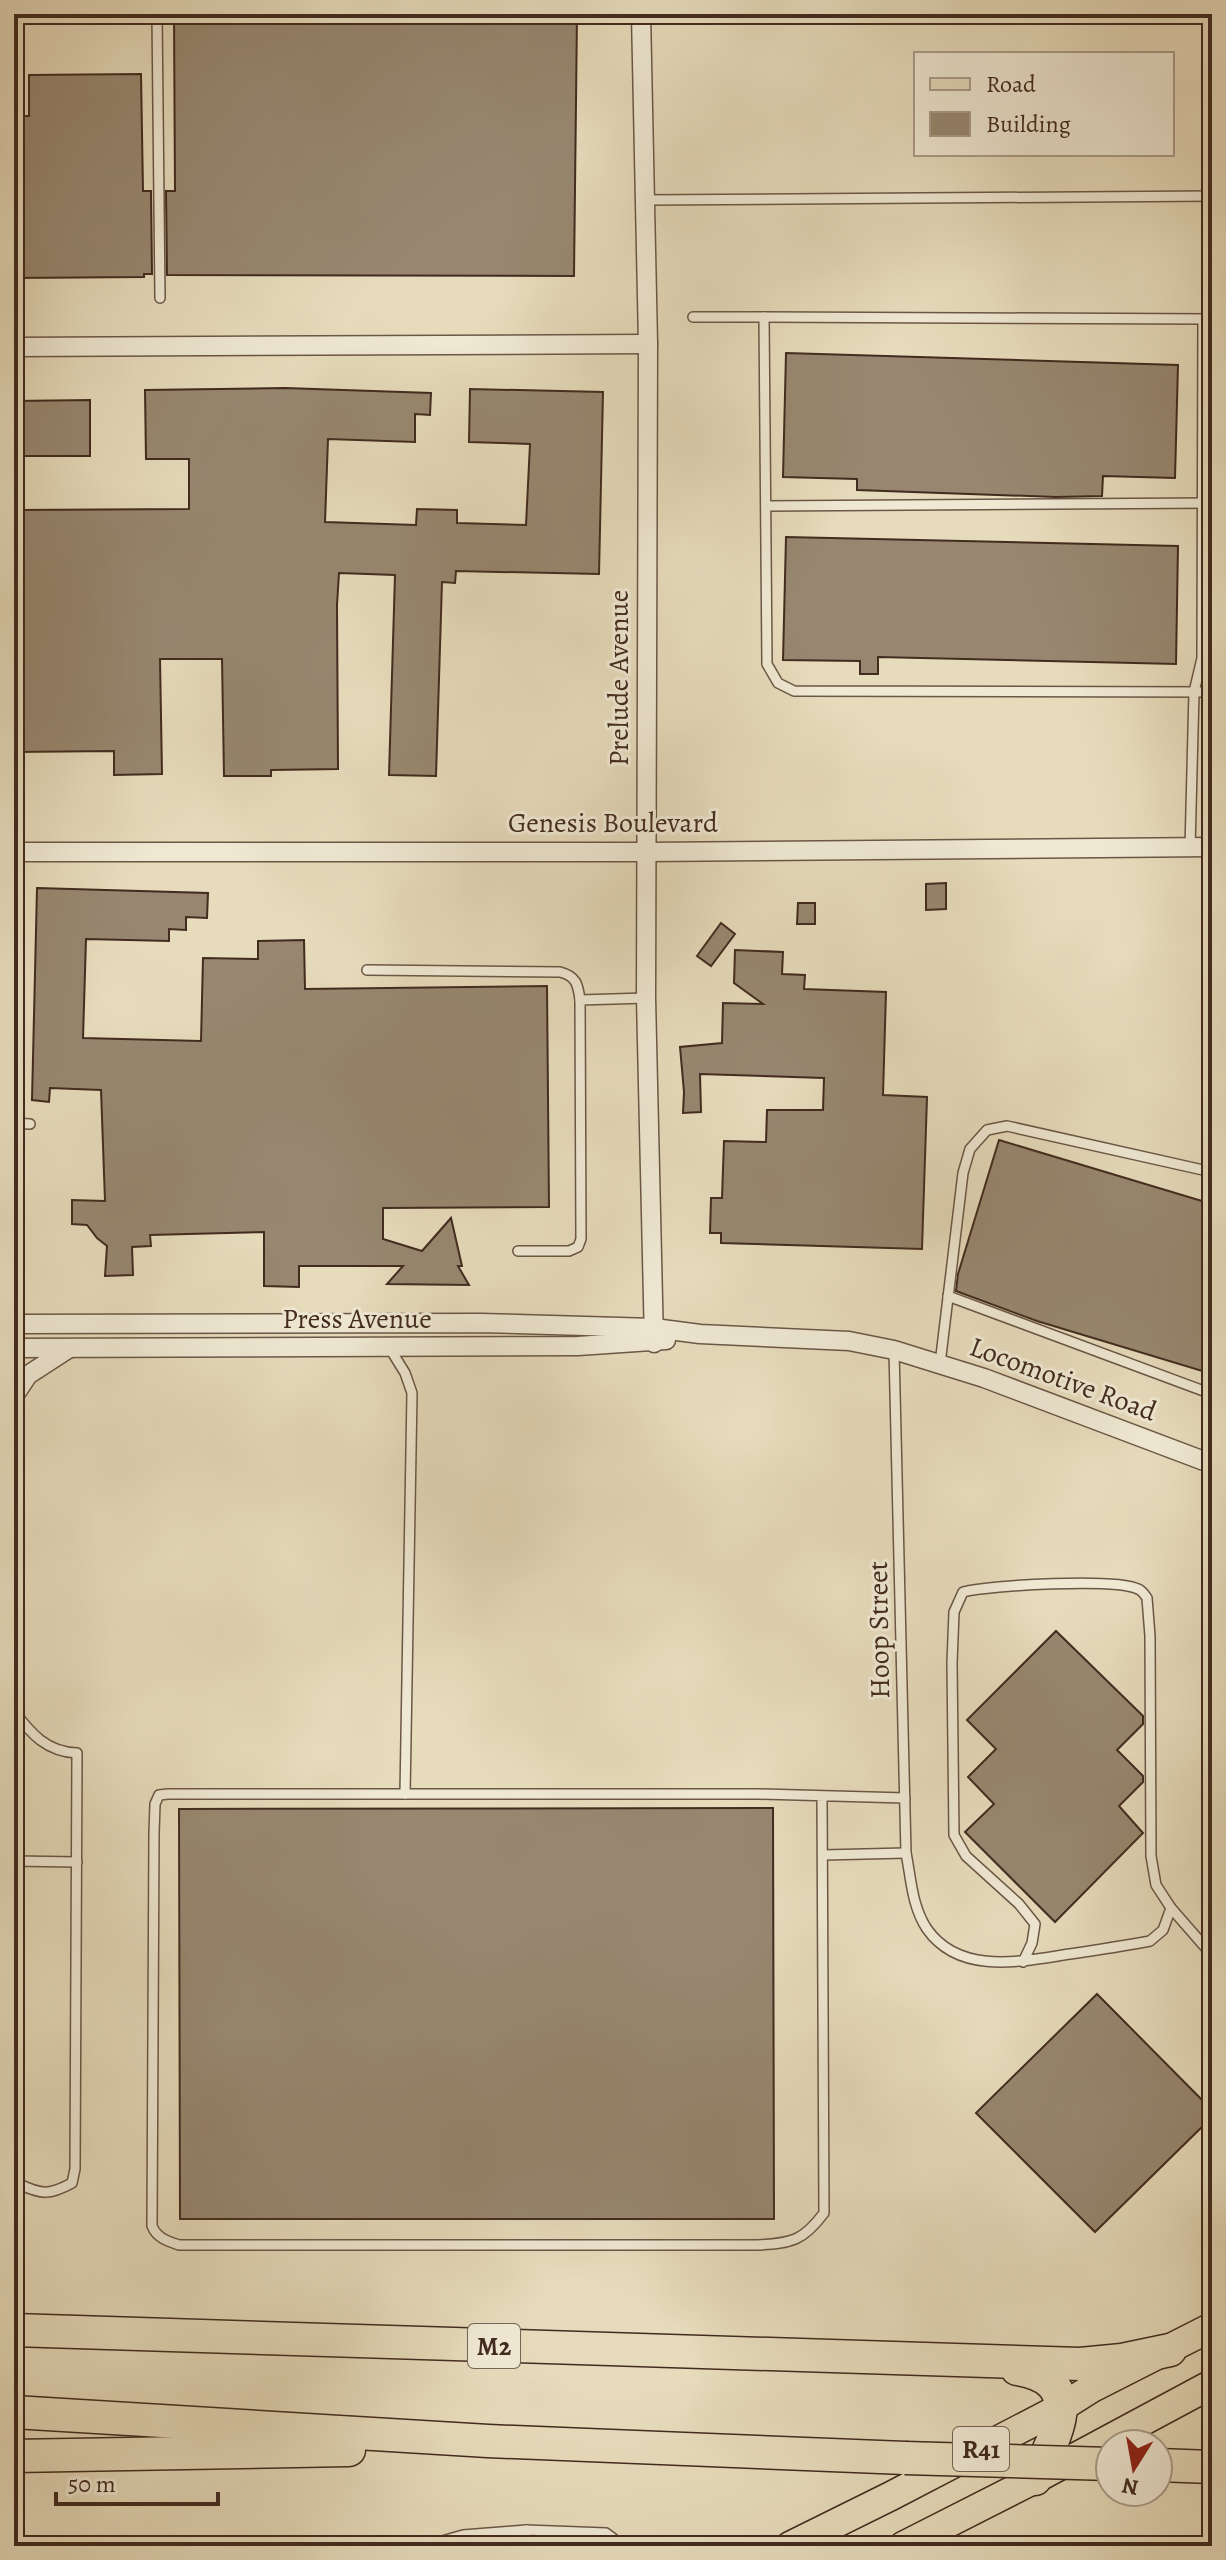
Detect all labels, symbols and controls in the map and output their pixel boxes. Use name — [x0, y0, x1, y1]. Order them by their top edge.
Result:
legend — [914, 52, 1174, 156]
text: Road — [986, 68, 1036, 100]
text: Building — [986, 108, 1071, 140]
street label: Prelude Avenue — [600, 590, 638, 766]
street label: Genesis Boulevard — [508, 804, 719, 842]
street label: Press Avenue — [282, 1300, 432, 1338]
street label: Locomotive Road — [964, 1328, 1163, 1431]
street label: Hoop Street — [859, 1561, 899, 1699]
road number: M2 — [468, 2324, 520, 2368]
road number: R41 — [953, 2427, 1009, 2471]
north arrow — [1094, 2428, 1174, 2508]
scale bar — [56, 2456, 218, 2506]
text: 50 m — [68, 2468, 116, 2500]
text: N — [1120, 2470, 1141, 2503]

